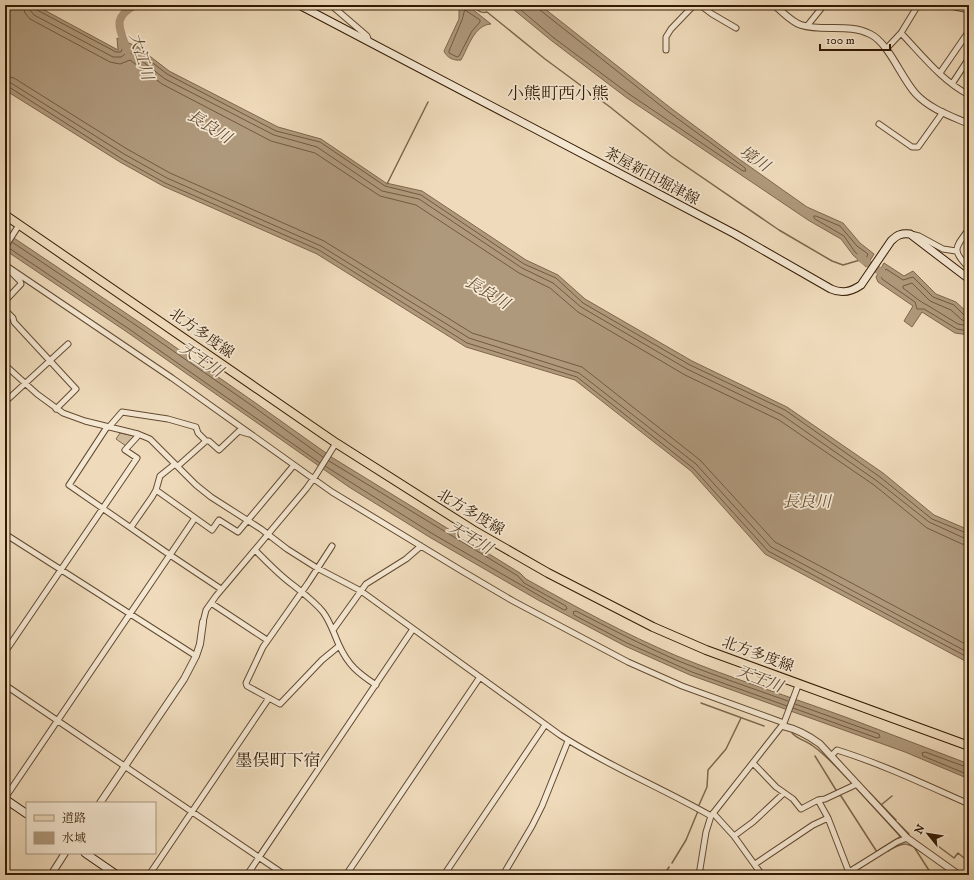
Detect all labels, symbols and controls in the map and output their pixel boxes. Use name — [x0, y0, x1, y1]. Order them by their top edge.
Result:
scale bar — [820, 26, 890, 52]
water label: 大江川 — [124, 30, 158, 84]
text: 100 m — [826, 33, 855, 48]
district label: 小熊町西小熊 — [507, 83, 609, 105]
water label: 長良川 — [184, 106, 237, 149]
water label: 境川 — [736, 142, 775, 177]
street label: 茶屋新田堀津線 — [601, 143, 703, 209]
water label: 長良川 — [462, 272, 515, 315]
street label: 北方多度線 — [166, 304, 238, 363]
water label: 天王川 — [176, 338, 229, 383]
street label: 北方多度線 — [434, 485, 508, 540]
water label: 長良川 — [783, 492, 833, 512]
water label: 天王川 — [445, 517, 498, 560]
street label: 北方多度線 — [719, 633, 796, 676]
water label: 天王川 — [734, 661, 787, 698]
district label: 墨俣町下宿 — [236, 750, 321, 772]
legend — [26, 802, 156, 854]
text: 道路 — [62, 811, 86, 826]
north arrow — [908, 814, 948, 854]
text: N — [912, 822, 929, 837]
text: 水域 — [62, 831, 86, 846]

